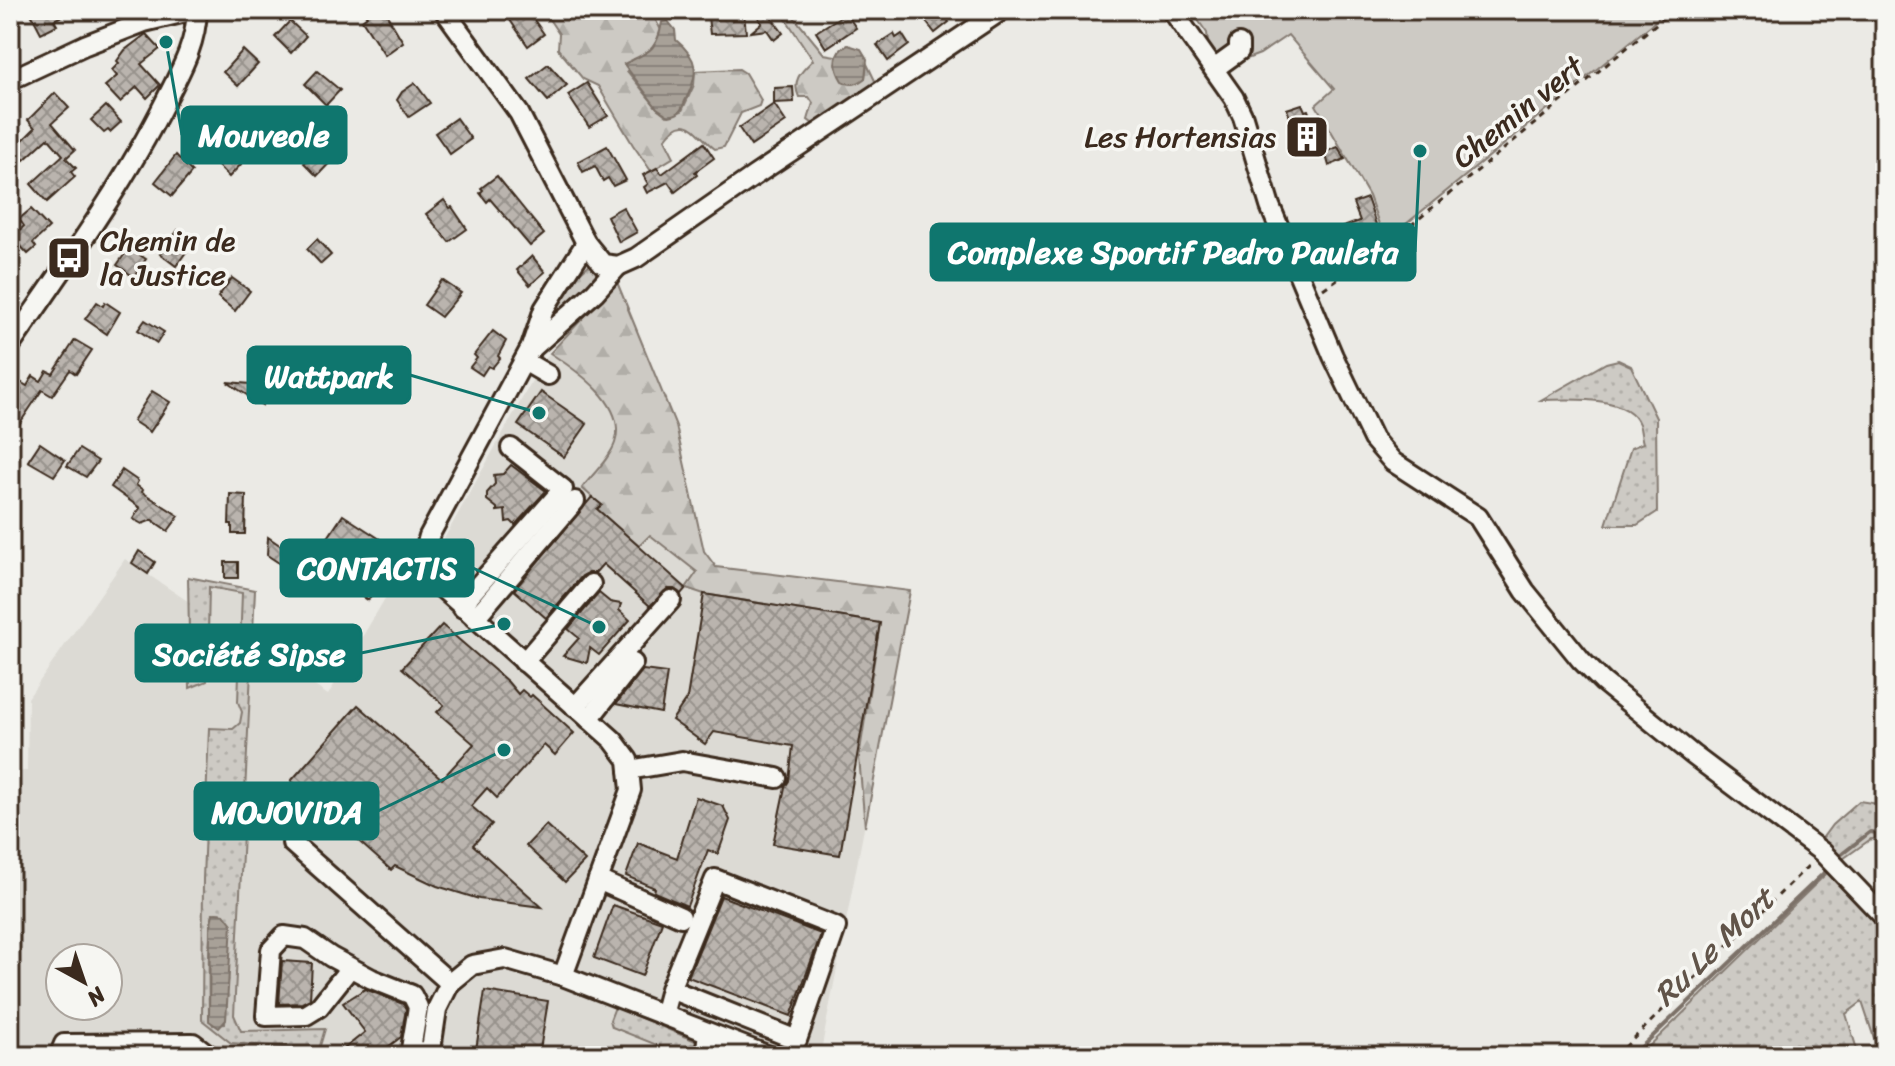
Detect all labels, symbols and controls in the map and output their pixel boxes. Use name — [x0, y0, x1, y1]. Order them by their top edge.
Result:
street label: Chemin vert — [1440, 40, 1598, 183]
callout: Mouveole — [182, 107, 346, 163]
text: Mouveole — [197, 107, 330, 164]
place label: Les Hortensias — [1084, 110, 1277, 164]
building icon: Les Hortensias — [1283, 113, 1331, 161]
place label: Chemin de la Justice — [100, 214, 236, 302]
callout: Complexe Sportif Pedro Pauleta — [931, 224, 1415, 280]
text: Complexe Sportif Pedro Pauleta — [947, 224, 1399, 281]
bus stop icon: Chemin de la Justice — [45, 234, 93, 282]
callout: Wattpark — [248, 347, 410, 403]
text: Wattpark — [264, 348, 394, 405]
callout: CONTACTIS — [281, 540, 473, 596]
text: CONTACTIS — [296, 540, 458, 597]
callout: Société Sipse — [136, 625, 361, 681]
text: Société Sipse — [151, 626, 346, 683]
callout: MOJOVIDA — [195, 783, 378, 839]
text: MOJOVIDA — [210, 784, 363, 841]
water label: Ru Le Mort — [1639, 870, 1792, 1021]
north arrow — [44, 942, 124, 1022]
text: N — [78, 976, 116, 1017]

